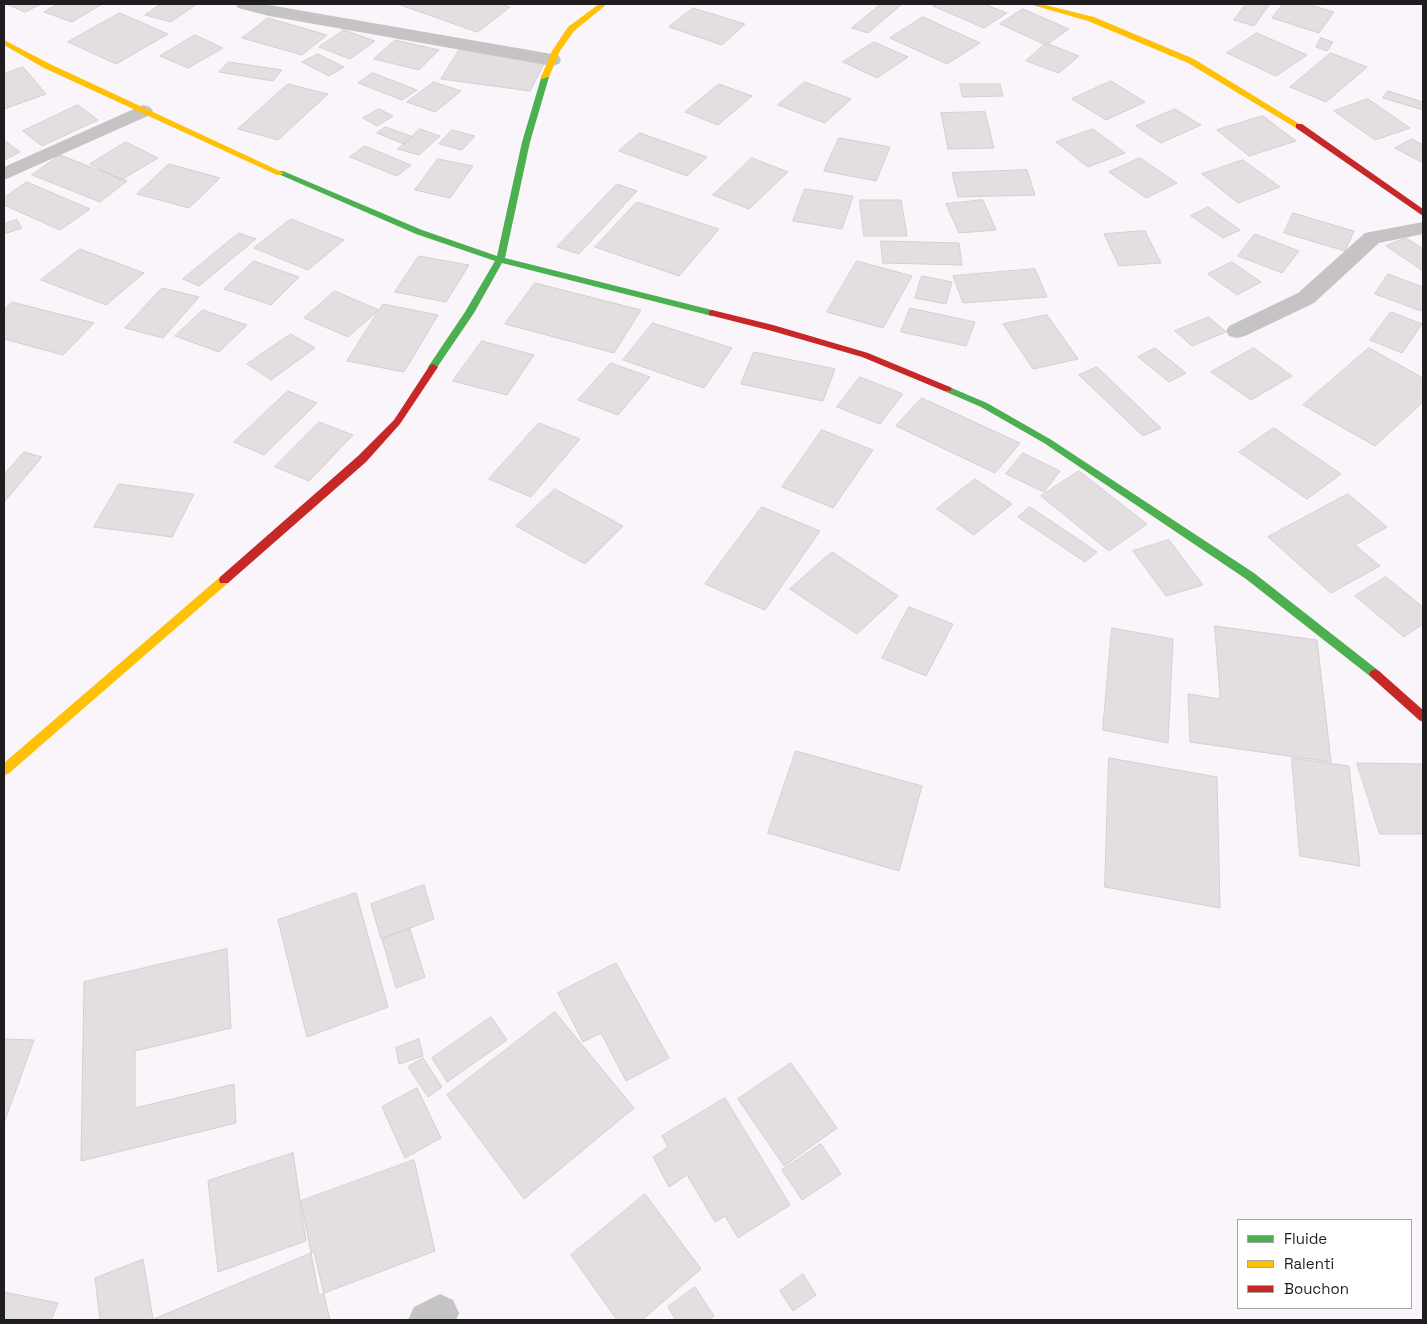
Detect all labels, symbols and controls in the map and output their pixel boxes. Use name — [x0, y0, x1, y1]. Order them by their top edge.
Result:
legend — [1237, 1219, 1412, 1309]
text: Fluide — [1284, 1229, 1327, 1248]
text: Ralenti — [1284, 1254, 1334, 1273]
text: Bouchon — [1284, 1279, 1349, 1298]

